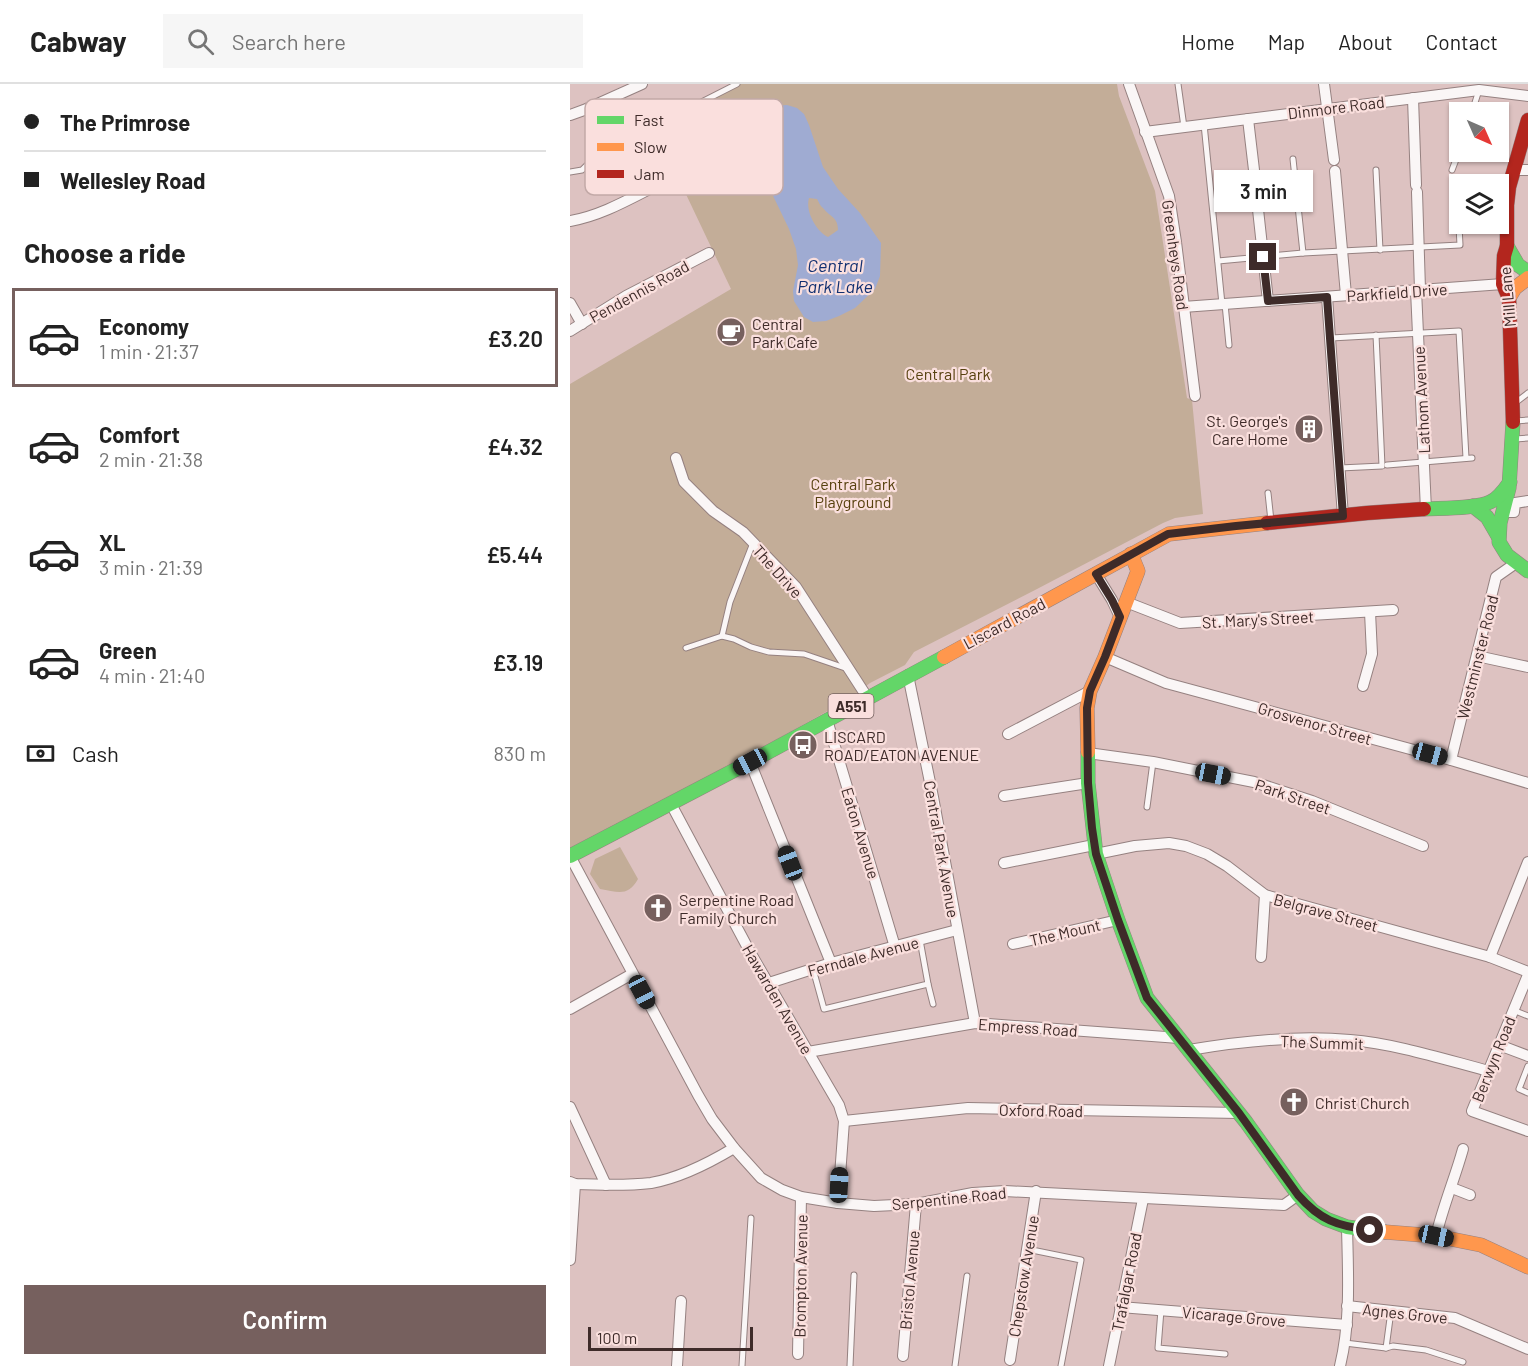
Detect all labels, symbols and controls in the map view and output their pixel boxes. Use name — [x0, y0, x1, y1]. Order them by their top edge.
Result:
search box — [163, 14, 583, 68]
text: Cabway — [30, 24, 127, 58]
icon: search — [184, 25, 217, 58]
text: Search here — [232, 28, 346, 54]
text: Home — [1181, 29, 1235, 54]
text: Map — [1268, 29, 1305, 54]
text: About — [1338, 29, 1393, 54]
text: Contact — [1426, 29, 1498, 54]
street label: Dinmore Road — [1287, 92, 1385, 122]
legend — [585, 99, 783, 195]
north arrow — [1449, 102, 1509, 162]
map controls — [1449, 102, 1509, 234]
text: The Primrose — [60, 109, 190, 135]
text: Fast — [634, 110, 664, 129]
text: Slow — [634, 137, 667, 156]
text: Jam — [634, 164, 665, 183]
text: Wellesley Road — [60, 167, 206, 193]
callout: 3 min — [1214, 170, 1312, 212]
button: layers — [1449, 174, 1509, 234]
text: 3 min — [1240, 179, 1287, 203]
street label: Greenheys Road — [1159, 199, 1193, 311]
text: Choose a ride — [24, 236, 186, 268]
route end — [1249, 243, 1276, 270]
water label: Central Park Lake — [797, 254, 873, 297]
street label: Pendennis Road — [586, 256, 692, 326]
street label: Mill Lane — [1495, 266, 1519, 328]
street label: Parkfield Drive — [1346, 279, 1448, 305]
icon: car — [27, 311, 81, 365]
text: Economy — [99, 313, 189, 339]
place label: Central Park Cafe — [752, 314, 818, 351]
cafe icon: Central Park Cafe — [715, 316, 747, 348]
text: £3.20 — [487, 325, 543, 351]
text: 1 min · 21:37 — [99, 339, 199, 363]
street label: Lathom Avenue — [1409, 346, 1433, 454]
park label: Central Park — [906, 364, 990, 383]
place label: St. George's Care Home — [1206, 411, 1288, 448]
building icon: St. George's Care Home — [1293, 413, 1325, 445]
icon: car — [27, 419, 81, 473]
text: Comfort — [99, 421, 180, 447]
text: £4.32 — [487, 433, 543, 459]
text: 2 min · 21:38 — [99, 447, 203, 471]
park label: Central Park Playground — [811, 474, 895, 511]
icon: car — [27, 527, 81, 581]
text: XL — [99, 529, 125, 555]
street label: The Drive — [749, 540, 807, 602]
text: £5.44 — [486, 541, 543, 567]
text: 3 min · 21:39 — [99, 555, 203, 579]
street label: Liscard Road — [960, 593, 1048, 653]
street label: Westminster Road — [1452, 593, 1502, 721]
street label: St. Mary's Street — [1201, 607, 1315, 631]
icon: car — [27, 635, 81, 689]
text: Green — [99, 637, 157, 663]
text: £3.19 — [493, 649, 543, 675]
text: 4 min · 21:40 — [99, 663, 205, 687]
road number: A551 — [828, 694, 874, 718]
street label: Grosvenor Street — [1256, 698, 1374, 748]
place label: LISCARD ROAD/EATON AVENUE — [824, 727, 979, 764]
bus stop icon: LISCARD ROAD/EATON AVENUE — [787, 729, 819, 761]
icon: cash — [24, 737, 57, 770]
text: Cash — [72, 740, 119, 766]
text: 830 m — [493, 741, 546, 765]
car — [1410, 741, 1450, 767]
car — [730, 746, 770, 778]
car — [1194, 762, 1232, 786]
street label: Park Street — [1253, 774, 1333, 818]
street label: Central Park Avenue — [921, 779, 963, 919]
street label: Eaton Avenue — [838, 785, 884, 881]
car — [775, 843, 805, 883]
street label: Belgrave Street — [1272, 889, 1380, 935]
place label: Serpentine Road Family Church — [679, 890, 794, 927]
church icon: Serpentine Road Family Church — [642, 892, 674, 924]
street label: The Mount — [1028, 915, 1102, 949]
street label: Ferndale Avenue — [805, 932, 921, 980]
street label: Hawarden Avenue — [739, 941, 817, 1057]
car — [626, 972, 658, 1012]
street label: Berwyn Road — [1467, 1013, 1519, 1105]
street label: Empress Road — [978, 1014, 1078, 1040]
street label: The Summit — [1280, 1031, 1364, 1053]
church icon: Christ Church — [1278, 1086, 1310, 1118]
place label: Christ Church — [1315, 1093, 1410, 1112]
street label: Oxford Road — [999, 1100, 1083, 1120]
car — [829, 1167, 849, 1203]
street label: Serpentine Road — [891, 1183, 1007, 1213]
street label: Brompton Avenue — [789, 1214, 811, 1338]
street label: Chepstow Avenue — [1004, 1214, 1042, 1338]
route start — [1356, 1216, 1383, 1243]
car — [1417, 1223, 1455, 1249]
street label: Bristol Avenue — [895, 1230, 923, 1330]
street label: Trafalgar Road — [1107, 1231, 1145, 1333]
button: Confirm — [24, 1285, 546, 1354]
street label: Agnes Grove — [1361, 1299, 1449, 1327]
street label: Vicarage Grove — [1181, 1302, 1287, 1330]
scale bar — [588, 1324, 753, 1352]
text: 100 m — [597, 1328, 637, 1347]

